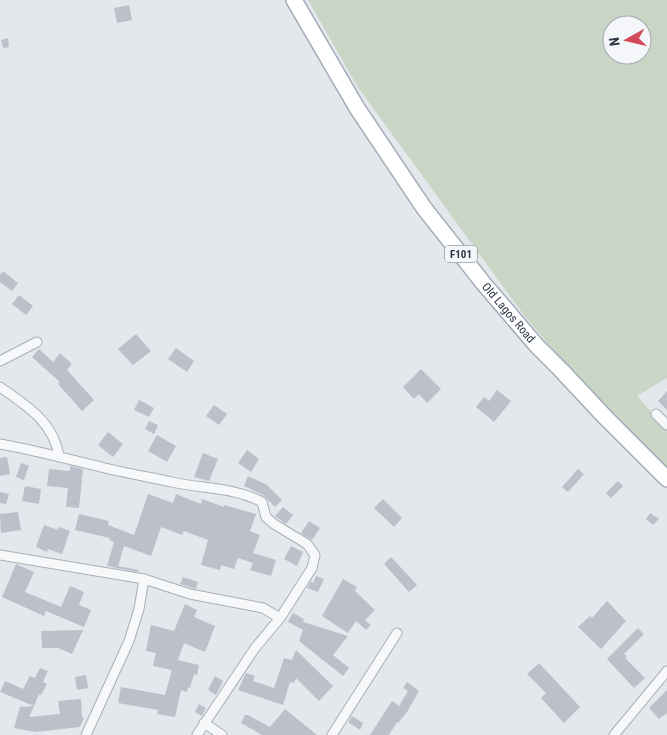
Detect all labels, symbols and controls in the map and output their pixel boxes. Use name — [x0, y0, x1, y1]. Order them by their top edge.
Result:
north arrow — [602, 15, 652, 65]
text: N — [606, 36, 623, 47]
road number: F101 — [445, 245, 477, 262]
street label: Old Lagos Road — [479, 280, 538, 346]

